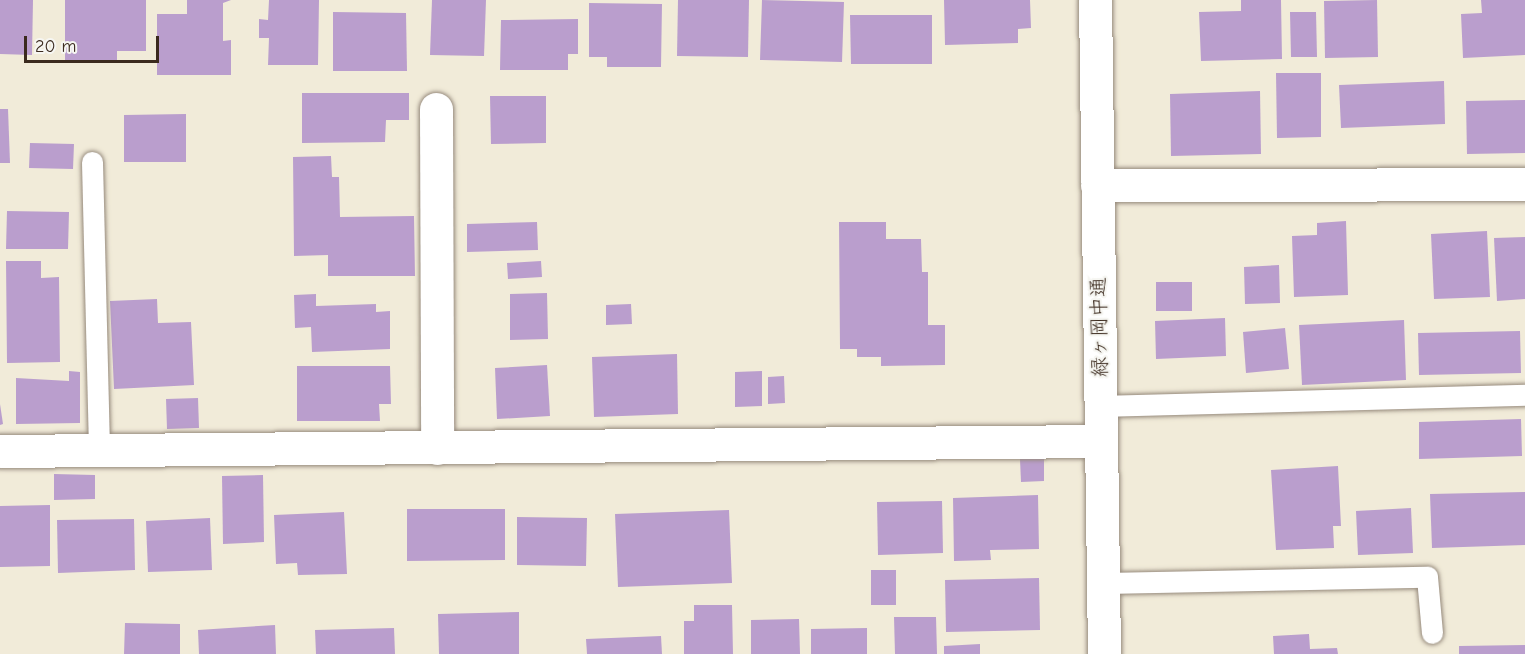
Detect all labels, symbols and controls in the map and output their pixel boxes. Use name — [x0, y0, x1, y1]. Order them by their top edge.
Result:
scale bar — [27, 24, 162, 62]
text: 20 m — [35, 36, 76, 57]
street label: 緑ヶ岡中通 — [1086, 277, 1112, 377]

